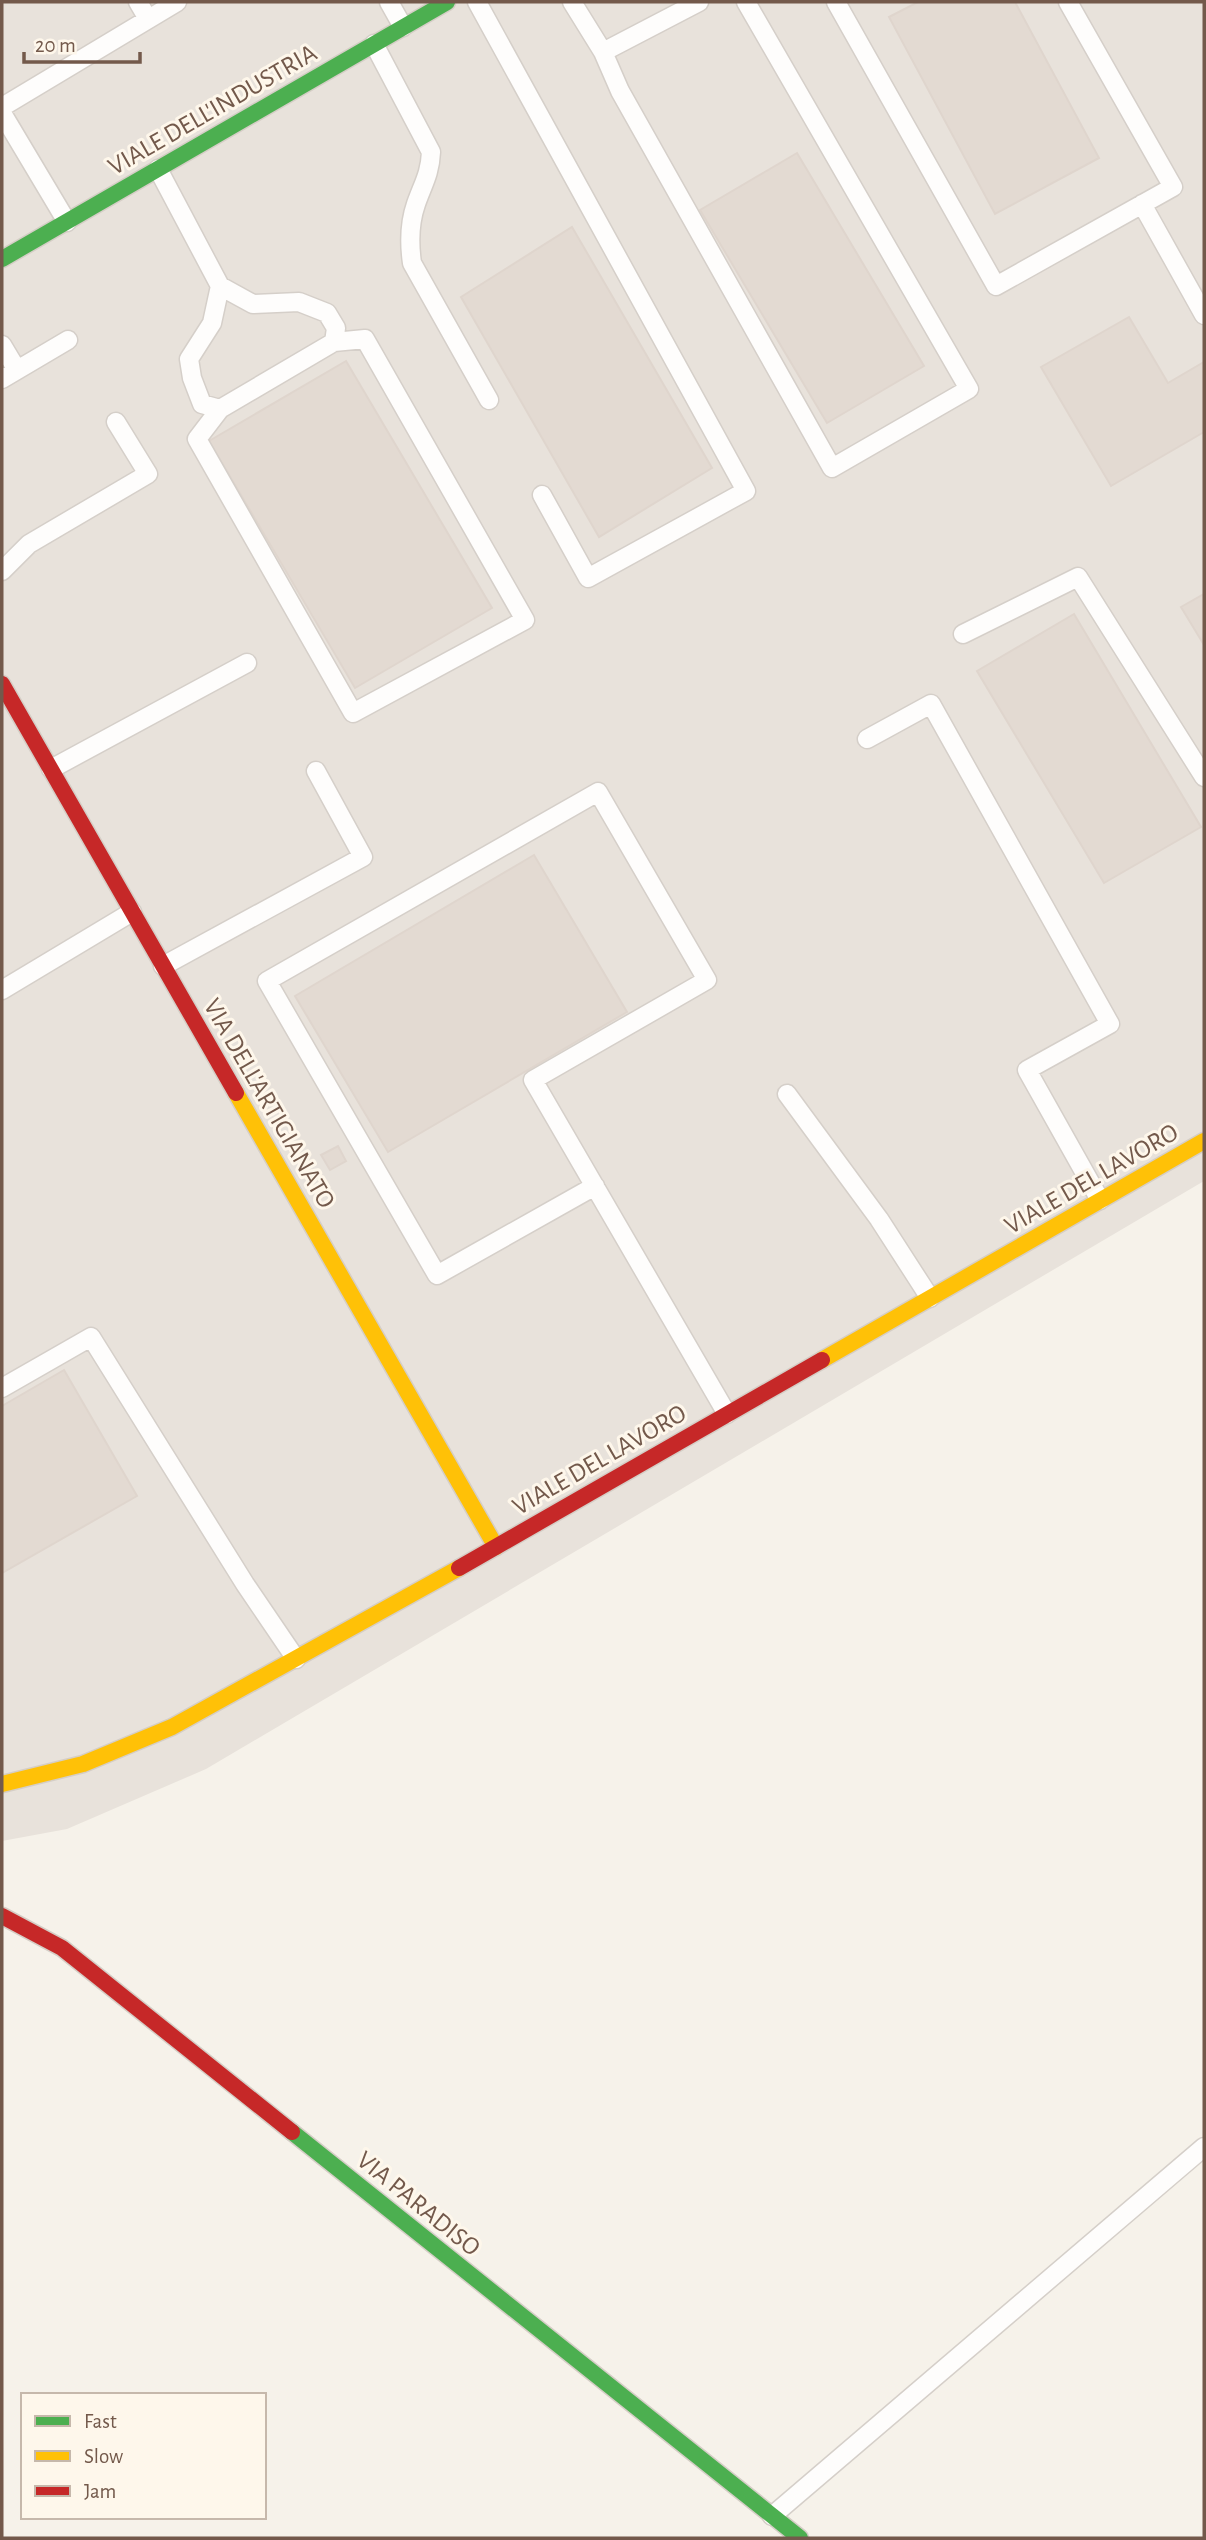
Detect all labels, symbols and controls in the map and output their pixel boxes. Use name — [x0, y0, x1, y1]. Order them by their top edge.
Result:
scale bar — [24, 21, 140, 65]
text: 20 m — [35, 35, 76, 56]
street label: VIALE DELL'INDUSTRIA — [104, 40, 321, 180]
street label: VIA DELL'ARTIGIANATO — [199, 994, 340, 1213]
street label: VIALE DEL LAVORO — [1000, 1119, 1183, 1239]
street label: VIALE DEL LAVORO — [508, 1400, 691, 1520]
street label: VIA PARADISO — [352, 2146, 485, 2261]
legend — [21, 2393, 266, 2519]
text: Fast — [84, 2411, 117, 2432]
text: Slow — [84, 2446, 123, 2467]
text: Jam — [84, 2481, 116, 2502]

